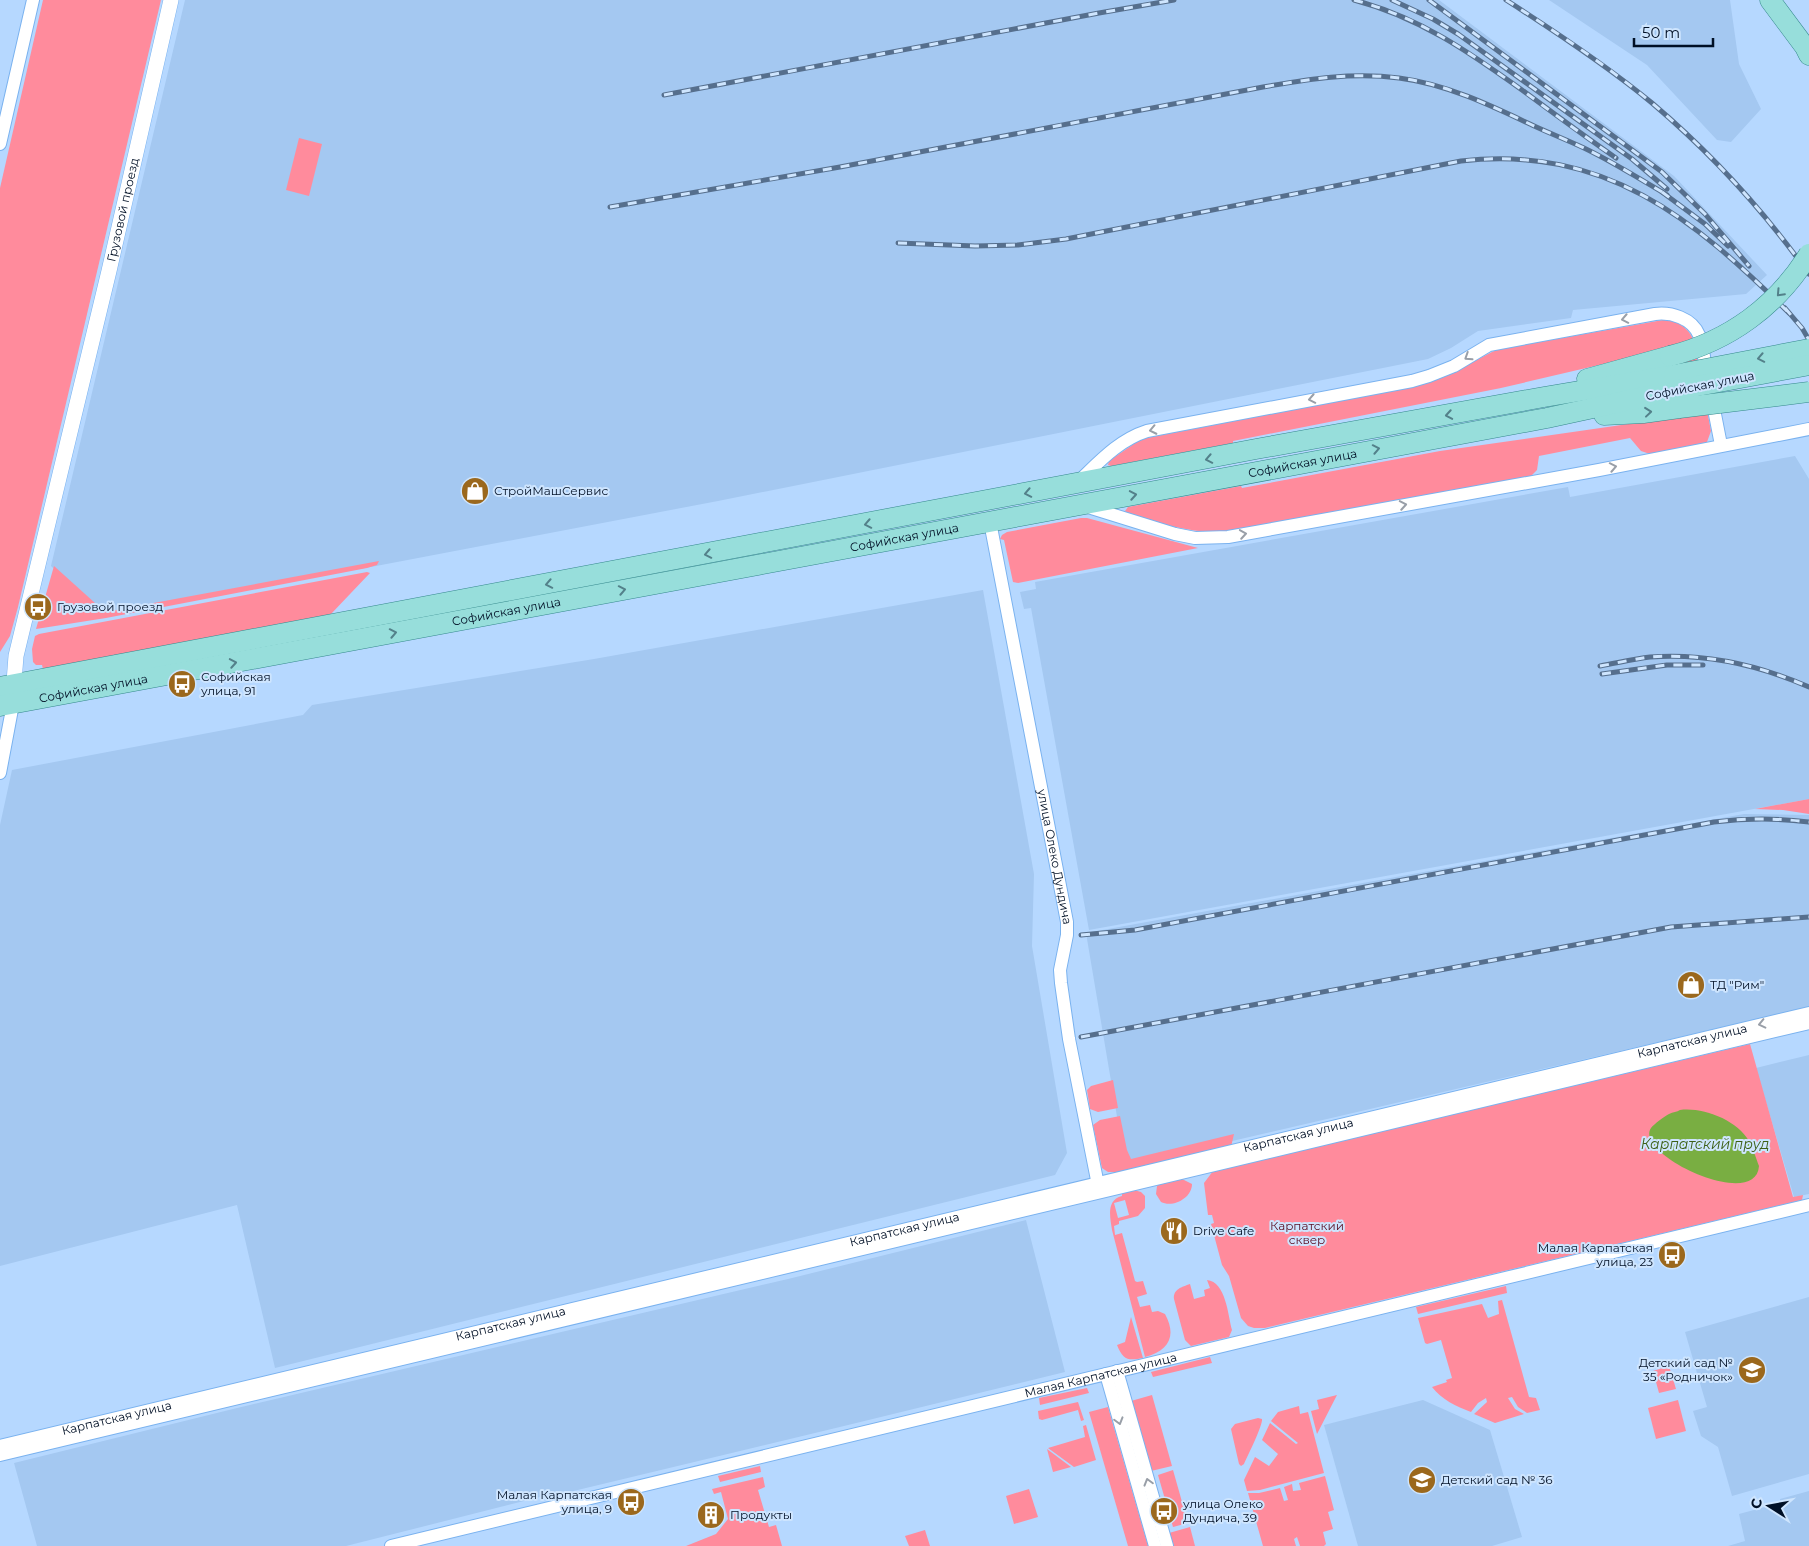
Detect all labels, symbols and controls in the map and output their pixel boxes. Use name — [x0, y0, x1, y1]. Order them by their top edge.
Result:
scale bar — [1634, 15, 1713, 47]
text: 50 m — [1642, 23, 1680, 42]
street label: Грузовой проезд — [103, 156, 142, 263]
one-way arrow — [1777, 287, 1786, 296]
one-way arrow — [1620, 314, 1629, 324]
one-way arrow — [1464, 351, 1473, 360]
one-way arrow — [1757, 353, 1765, 363]
street label: Софийская улица — [1644, 368, 1756, 403]
one-way arrow — [1308, 394, 1317, 404]
one-way arrow — [1644, 407, 1652, 418]
one-way arrow — [1445, 409, 1453, 419]
one-way arrow — [1148, 424, 1157, 434]
one-way arrow — [1372, 445, 1381, 455]
street label: Софийская улица — [1247, 446, 1358, 480]
one-way arrow — [1204, 453, 1213, 463]
one-way arrow — [1609, 462, 1617, 473]
shop icon: СтройМашСервис — [460, 476, 490, 506]
place label: СтройМашСервис — [494, 483, 608, 498]
one-way arrow — [1023, 487, 1032, 498]
one-way arrow — [1129, 490, 1138, 500]
one-way arrow — [1399, 501, 1408, 511]
one-way arrow — [864, 518, 872, 528]
street label: Софийская улица — [849, 520, 960, 555]
one-way arrow — [1239, 530, 1248, 540]
one-way arrow — [704, 548, 713, 558]
one-way arrow — [544, 578, 553, 588]
one-way arrow — [617, 586, 626, 596]
bus stop icon: Грузовой проезд — [23, 592, 53, 622]
street label: Софийская улица — [451, 594, 562, 629]
place label: Грузовой проезд — [57, 599, 163, 614]
one-way arrow — [389, 628, 398, 639]
one-way arrow — [229, 658, 238, 668]
bus stop icon: Софийская улица, 91 — [167, 669, 197, 699]
place label: Софийская улица, 91 — [200, 669, 271, 698]
street label: Софийская улица — [38, 671, 149, 706]
street label: улица Олеко Дундича — [1034, 787, 1075, 926]
shop icon: ТД "Рим" — [1676, 970, 1706, 1000]
place label: ТД "Рим" — [1710, 977, 1764, 992]
one-way arrow — [1757, 1018, 1766, 1029]
street label: Карпатская улица — [1636, 1020, 1749, 1061]
street label: Карпатская улица — [1242, 1114, 1355, 1155]
water label: Карпатский пруд — [1641, 1135, 1769, 1153]
street label: Карпатская улица — [848, 1209, 961, 1249]
restaurant icon: Drive Cafe — [1159, 1216, 1189, 1246]
park label: Карпатский сквер — [1270, 1218, 1344, 1247]
place label: Drive Cafe — [1193, 1223, 1254, 1238]
place label: Малая Карпатская улица, 23 — [1538, 1240, 1653, 1269]
bus stop icon: Малая Карпатская улица, 23 — [1657, 1240, 1687, 1270]
street label: Карпатская улица — [454, 1303, 567, 1344]
street label: Малая Карпатская улица — [1023, 1349, 1178, 1400]
place label: Детский сад № 35 «Родничок» — [1639, 1355, 1733, 1384]
school or university icon: Детский сад № 35 «Родничок» — [1737, 1355, 1767, 1385]
street label: Карпатская улица — [60, 1397, 173, 1438]
one-way arrow — [1113, 1416, 1123, 1424]
school or university icon: Детский сад № 36 — [1407, 1465, 1437, 1495]
place label: Детский сад № 36 — [1441, 1472, 1553, 1487]
one-way arrow — [1144, 1479, 1154, 1487]
north arrow — [1744, 1481, 1794, 1531]
place label: Малая Карпатская улица, 9 — [497, 1487, 612, 1516]
bus stop icon: Малая Карпатская улица, 9 — [616, 1487, 646, 1517]
bus stop icon: улица Олеко Дундича, 39 — [1149, 1496, 1179, 1526]
place label: улица Олеко Дундича, 39 — [1182, 1496, 1263, 1525]
text: С — [1746, 1497, 1766, 1510]
building icon: Продукты — [696, 1500, 726, 1530]
place label: Продукты — [730, 1507, 792, 1522]

